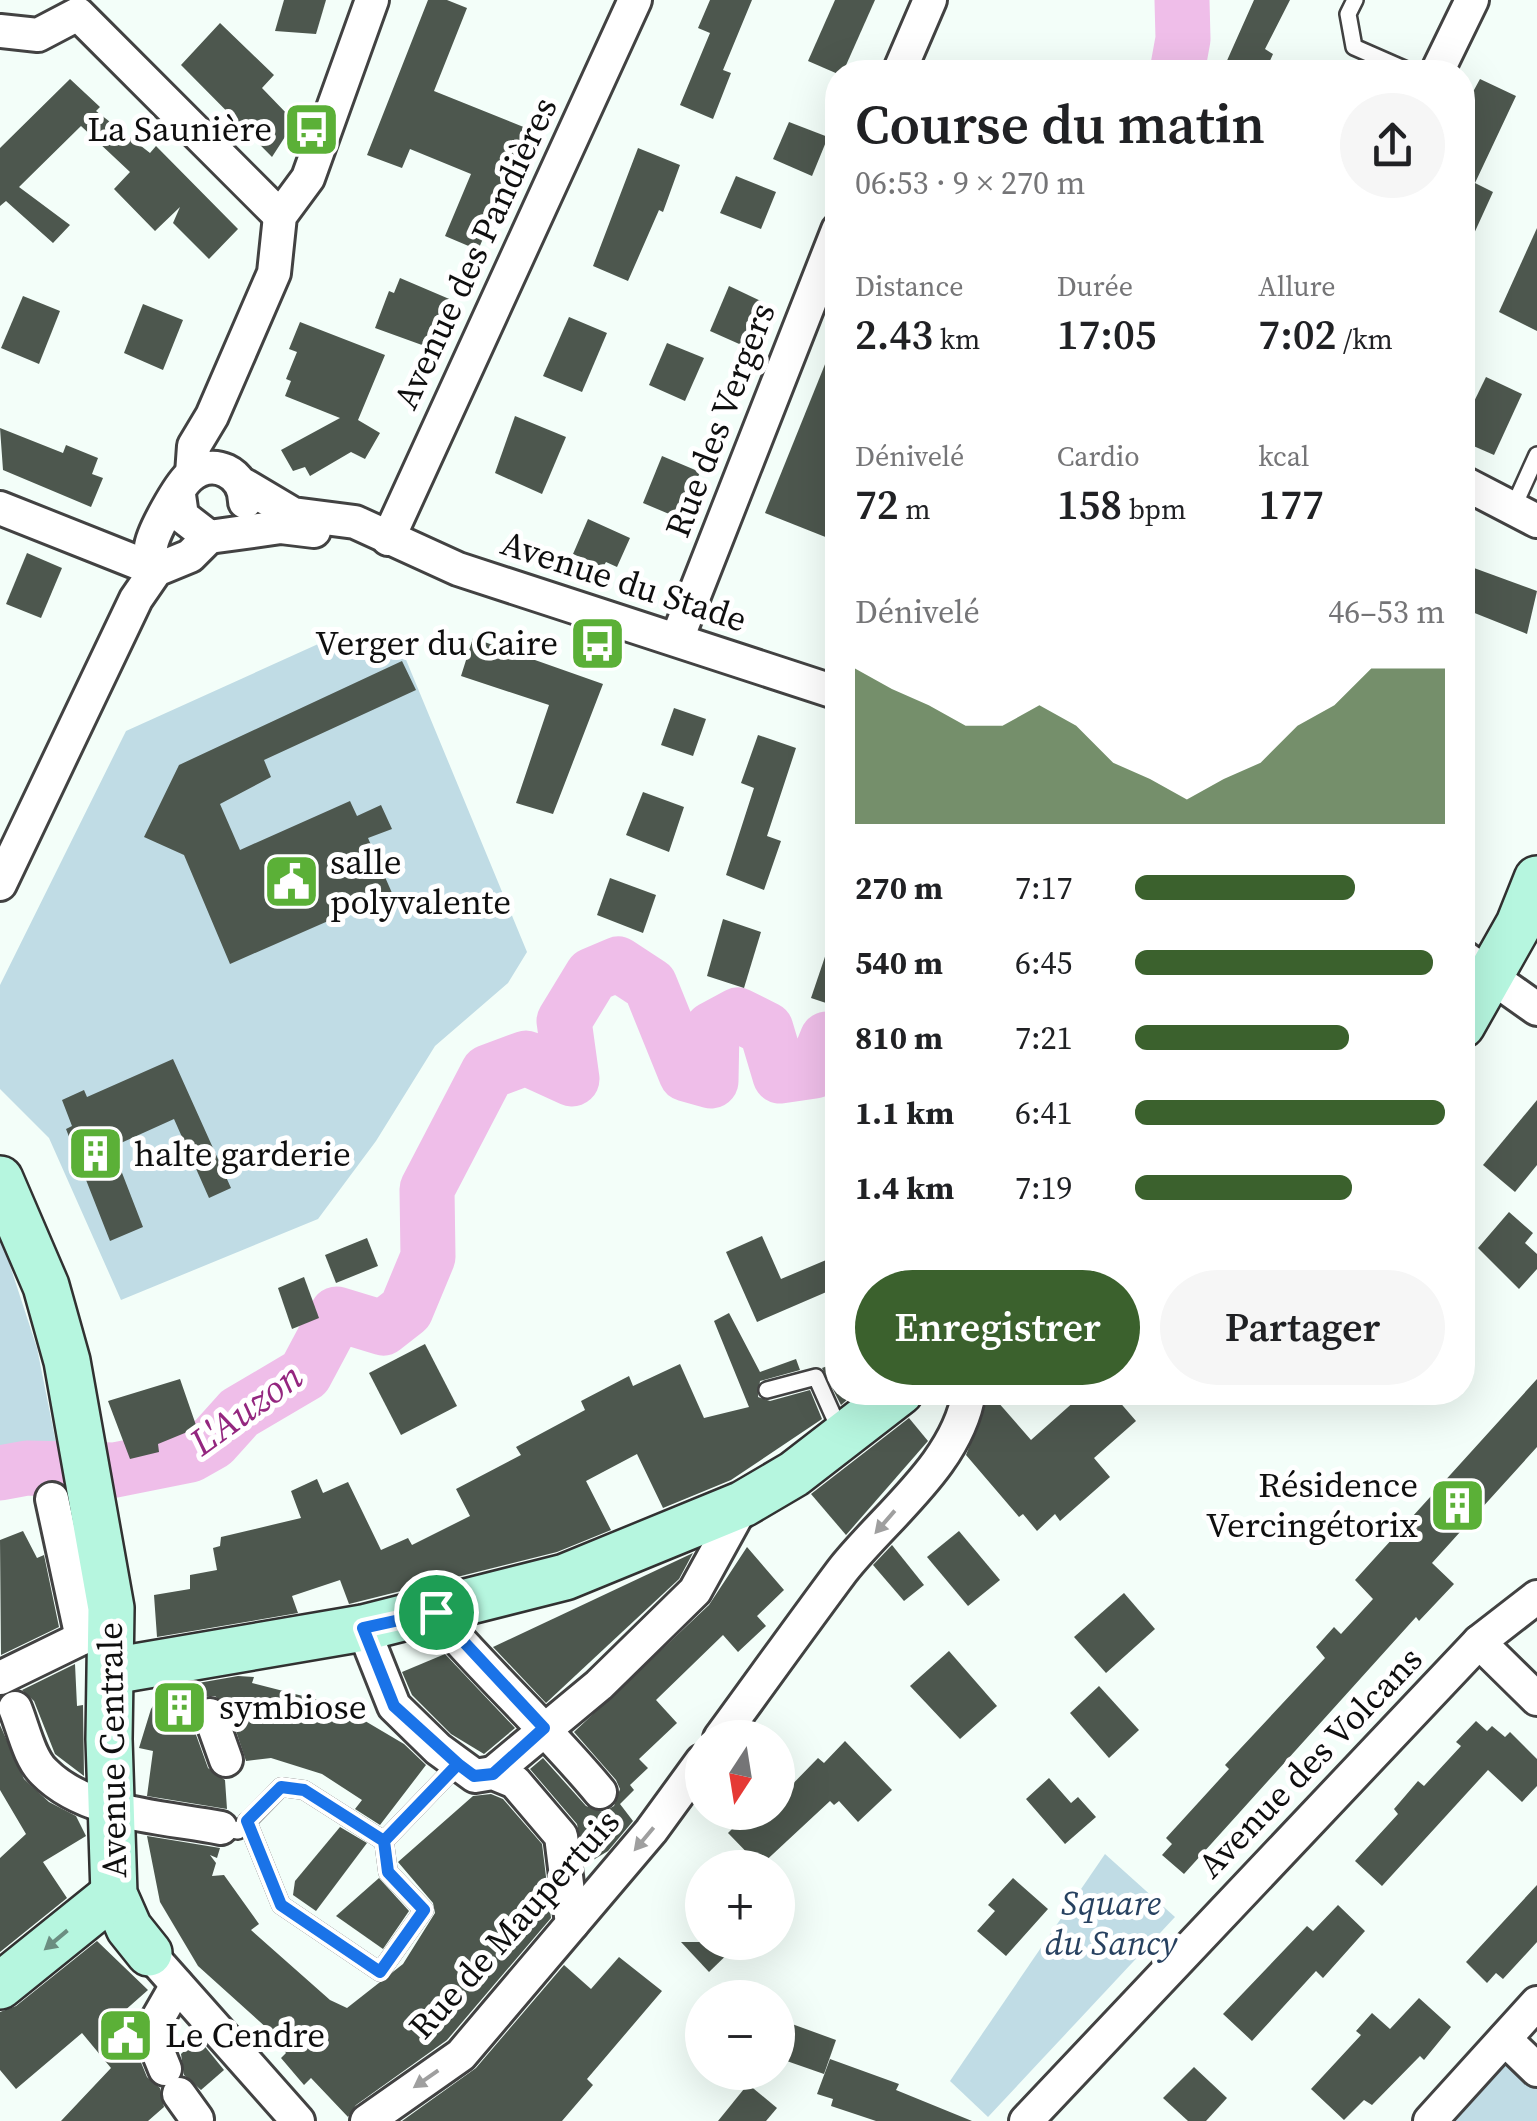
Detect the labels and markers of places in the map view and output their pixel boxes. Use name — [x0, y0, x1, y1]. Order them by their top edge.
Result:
bus stop icon: La Saunière — [281, 99, 341, 159]
place label: La Saunière — [87, 105, 272, 153]
bus stop icon: Verger du Caire — [567, 613, 627, 673]
place label: Verger du Caire — [315, 619, 558, 667]
place label: salle polyvalente — [330, 838, 511, 926]
public building icon: salle polyvalente — [261, 852, 321, 912]
building icon: halte garderie — [65, 1124, 125, 1184]
place label: halte garderie — [134, 1130, 351, 1178]
place label: Résidence Vercingétorix — [1206, 1461, 1419, 1549]
building icon: Résidence Vercingétorix — [1427, 1475, 1487, 1535]
pin — [394, 1570, 479, 1655]
building icon: symbiose — [150, 1677, 210, 1737]
place label: symbiose — [219, 1683, 367, 1731]
public building icon: Le Cendre — [96, 2005, 156, 2065]
place label: Le Cendre — [165, 2011, 325, 2059]

